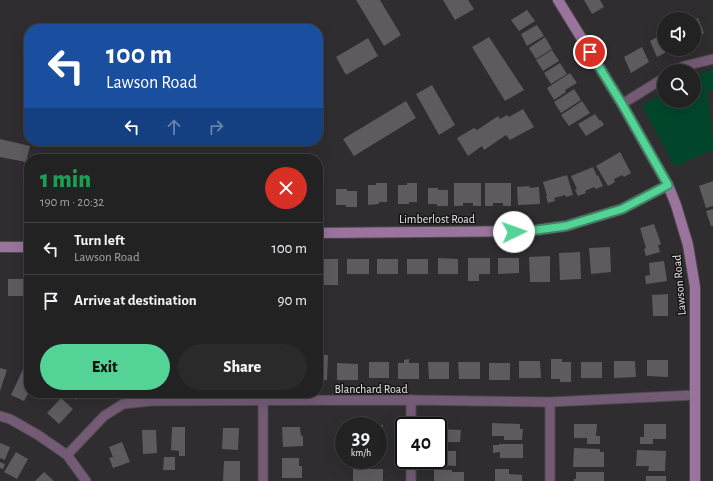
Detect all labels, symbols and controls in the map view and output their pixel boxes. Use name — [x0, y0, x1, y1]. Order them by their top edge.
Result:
map controls — [657, 12, 701, 108]
button: sound — [657, 12, 701, 56]
pin — [573, 35, 607, 69]
icon: left — [40, 40, 92, 92]
text: 100 m — [106, 41, 172, 69]
icon: arrive — [579, 41, 601, 63]
button: search — [657, 64, 701, 108]
text: Lawson Road — [106, 74, 197, 92]
icon: left — [121, 116, 143, 138]
icon: ahead — [163, 116, 185, 138]
icon: right — [205, 116, 227, 138]
button: close — [265, 167, 307, 209]
text: 1 min — [40, 168, 91, 192]
text: 190 m · 20:32 — [40, 196, 104, 209]
position arrow — [493, 211, 535, 253]
street label: Limberlost Road — [399, 213, 475, 225]
text: Turn left — [74, 233, 125, 248]
icon: left — [40, 238, 62, 260]
text: 100 m — [272, 241, 307, 256]
text: Lawson Road — [74, 251, 140, 264]
street label: Lawson Road — [670, 254, 688, 316]
icon: arrive — [40, 290, 62, 312]
text: Arrive at destination — [74, 293, 197, 308]
text: 90 m — [278, 293, 307, 308]
button: Exit — [40, 344, 170, 390]
button: Share — [178, 344, 307, 390]
street label: Blanchard Road — [334, 383, 408, 395]
speed limit sign: 40 — [395, 417, 447, 469]
text: 39 — [352, 428, 370, 448]
text: km/h — [351, 448, 371, 458]

